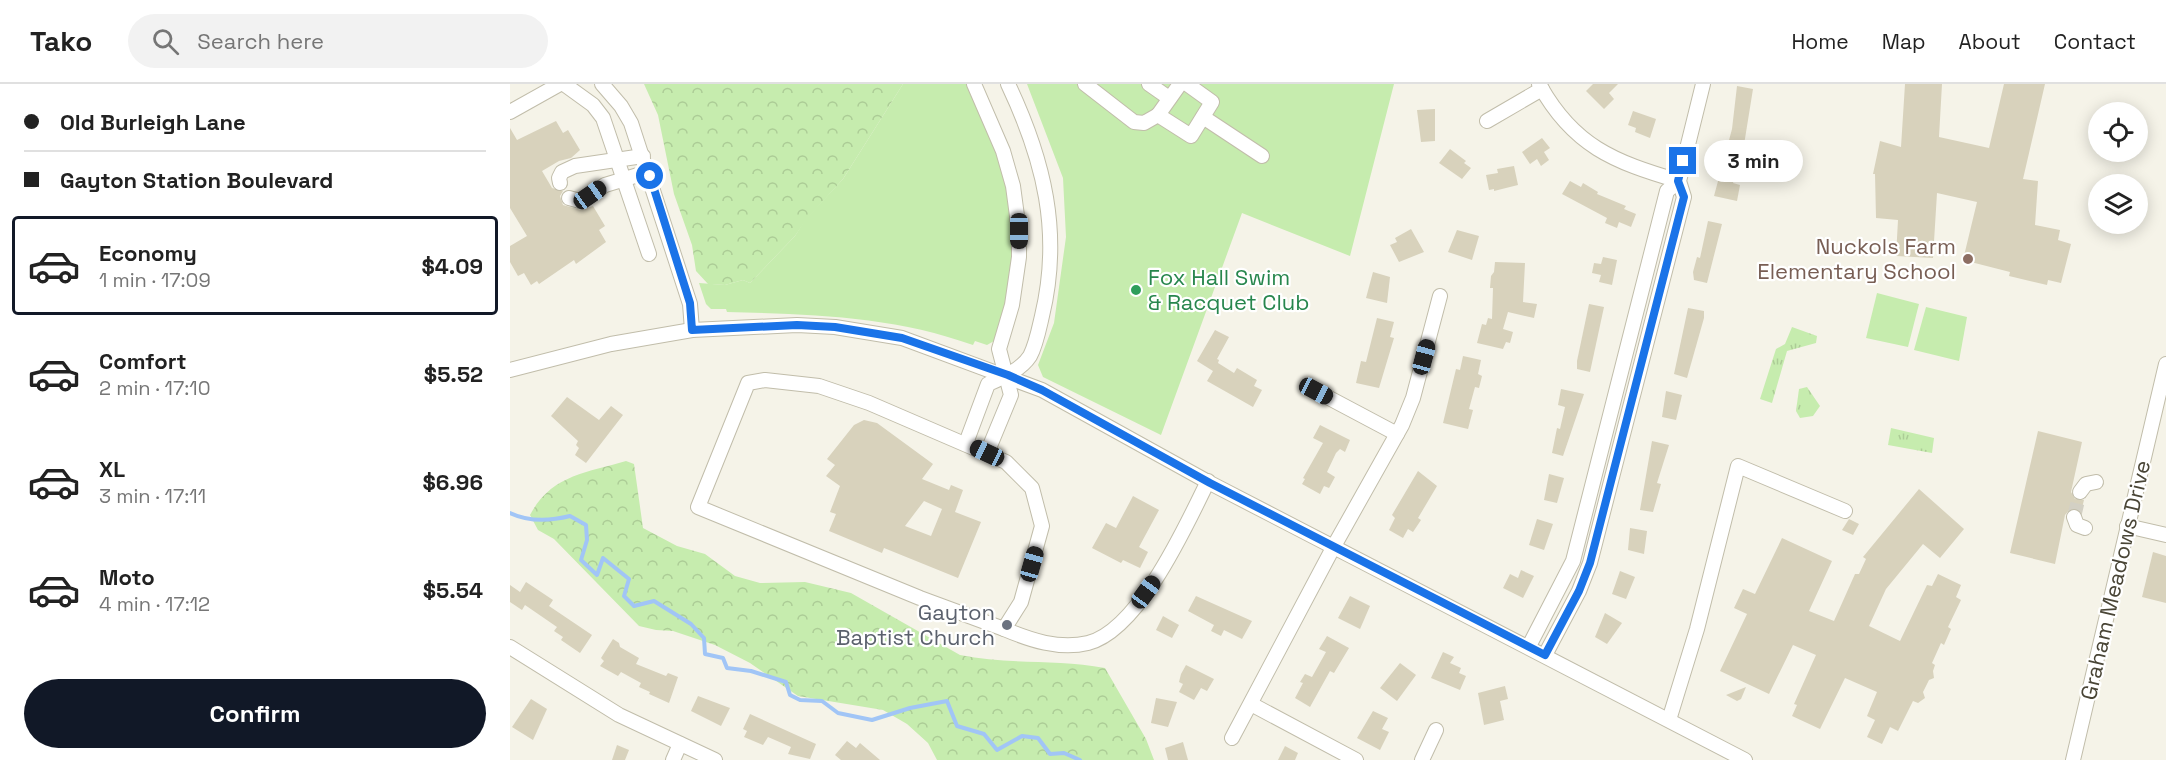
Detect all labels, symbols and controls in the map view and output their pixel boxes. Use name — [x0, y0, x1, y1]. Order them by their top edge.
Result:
search box — [128, 14, 548, 68]
text: Tako — [30, 23, 92, 59]
icon: search — [149, 25, 182, 58]
text: Search here — [197, 27, 324, 55]
text: Home — [1791, 28, 1849, 55]
text: Map — [1882, 28, 1926, 55]
text: About — [1959, 28, 2021, 55]
text: Contact — [2054, 28, 2136, 55]
map controls — [2088, 102, 2148, 234]
button: locate — [2088, 102, 2148, 162]
text: Old Burleigh Lane — [60, 108, 246, 136]
callout: 3 min — [1704, 140, 1803, 182]
route end — [1669, 147, 1696, 174]
text: 3 min — [1728, 148, 1779, 174]
route start — [636, 162, 663, 189]
text: Gayton Station Boulevard — [60, 166, 333, 194]
button: layers — [2088, 174, 2148, 234]
car — [570, 177, 610, 213]
car — [1010, 213, 1028, 249]
place label: Nuckols Farm Elementary School — [1757, 232, 1956, 285]
icon: car — [27, 239, 81, 293]
text: Economy — [99, 239, 197, 267]
text: $4.09 — [422, 252, 483, 280]
marker: Nuckols Farm Elementary School — [1961, 252, 1975, 266]
place label: Fox Hall Swim & Racquet Club — [1148, 263, 1309, 316]
text: 1 min · 17:09 — [99, 267, 211, 293]
marker: Fox Hall Swim & Racquet Club — [1129, 283, 1143, 297]
car — [1411, 337, 1437, 377]
icon: car — [27, 347, 81, 401]
text: Comfort — [99, 347, 187, 375]
text: $5.52 — [424, 360, 483, 388]
text: 2 min · 17:10 — [99, 375, 210, 401]
car — [1296, 375, 1336, 407]
car — [967, 437, 1007, 469]
icon: car — [27, 455, 81, 509]
text: XL — [99, 455, 125, 483]
street label: Graham Meadows Drive — [2074, 457, 2156, 703]
text: $6.96 — [422, 468, 483, 496]
text: 3 min · 17:11 — [99, 483, 206, 509]
car — [1018, 544, 1046, 584]
icon: car — [27, 563, 81, 617]
text: Moto — [99, 563, 155, 591]
car — [1128, 572, 1164, 612]
text: $5.54 — [423, 576, 483, 604]
text: 4 min · 17:12 — [99, 591, 210, 617]
place label: Gayton Baptist Church — [836, 598, 995, 651]
marker: Gayton Baptist Church — [1000, 618, 1014, 632]
button: Confirm — [24, 679, 486, 748]

